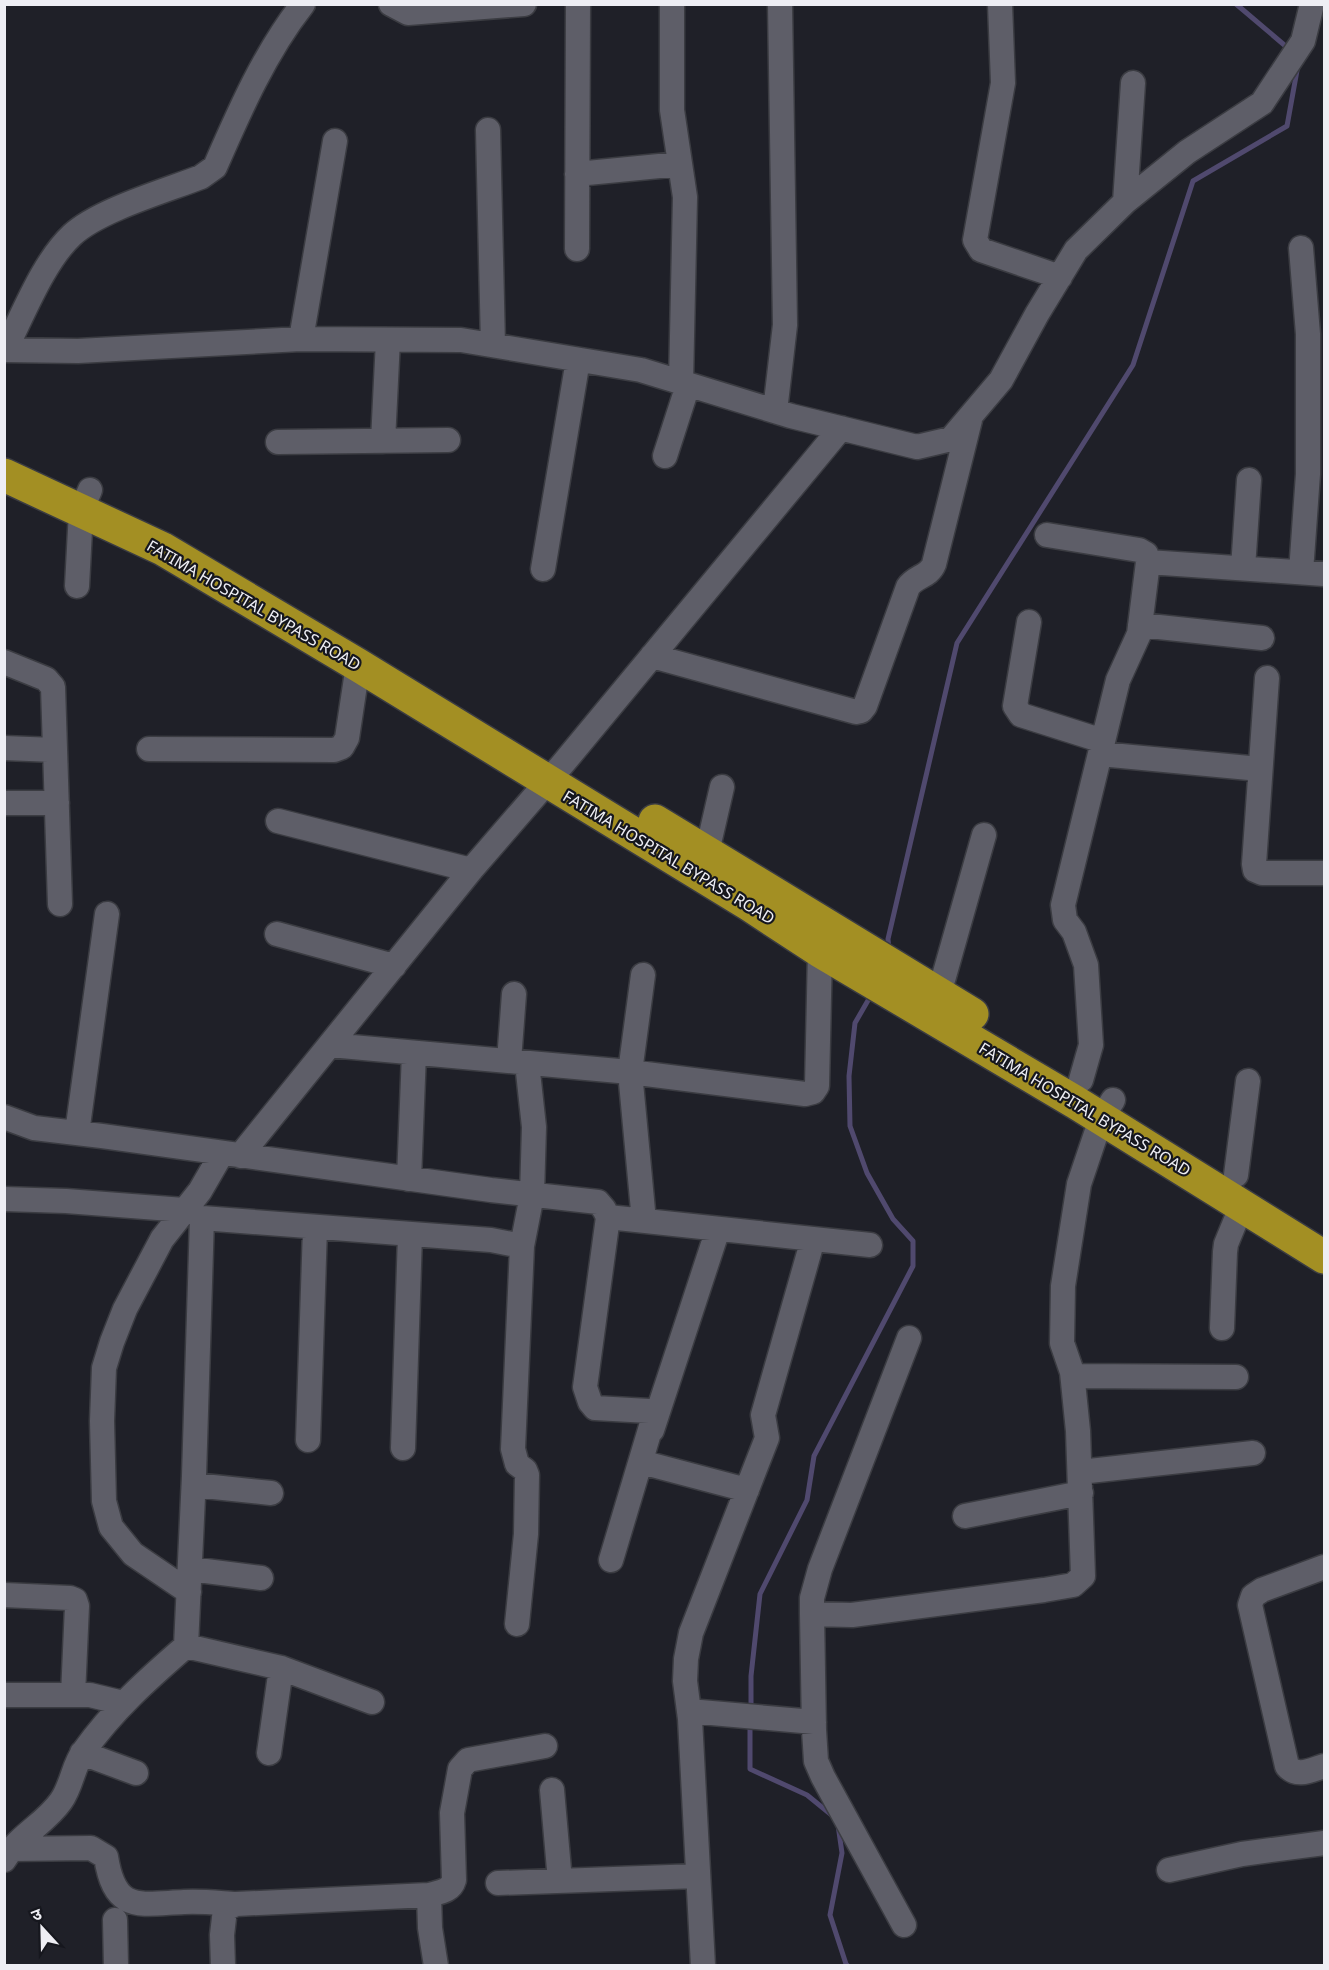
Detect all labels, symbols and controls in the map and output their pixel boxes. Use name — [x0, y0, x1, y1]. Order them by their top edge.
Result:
street label: FATIMA HOSPITAL BYPASS ROAD — [142, 537, 363, 677]
street label: FATIMA HOSPITAL BYPASS ROAD — [558, 787, 777, 931]
street label: FATIMA HOSPITAL BYPASS ROAD — [974, 1039, 1193, 1183]
north arrow — [12, 1898, 72, 1958]
text: उ — [29, 1905, 46, 1928]

